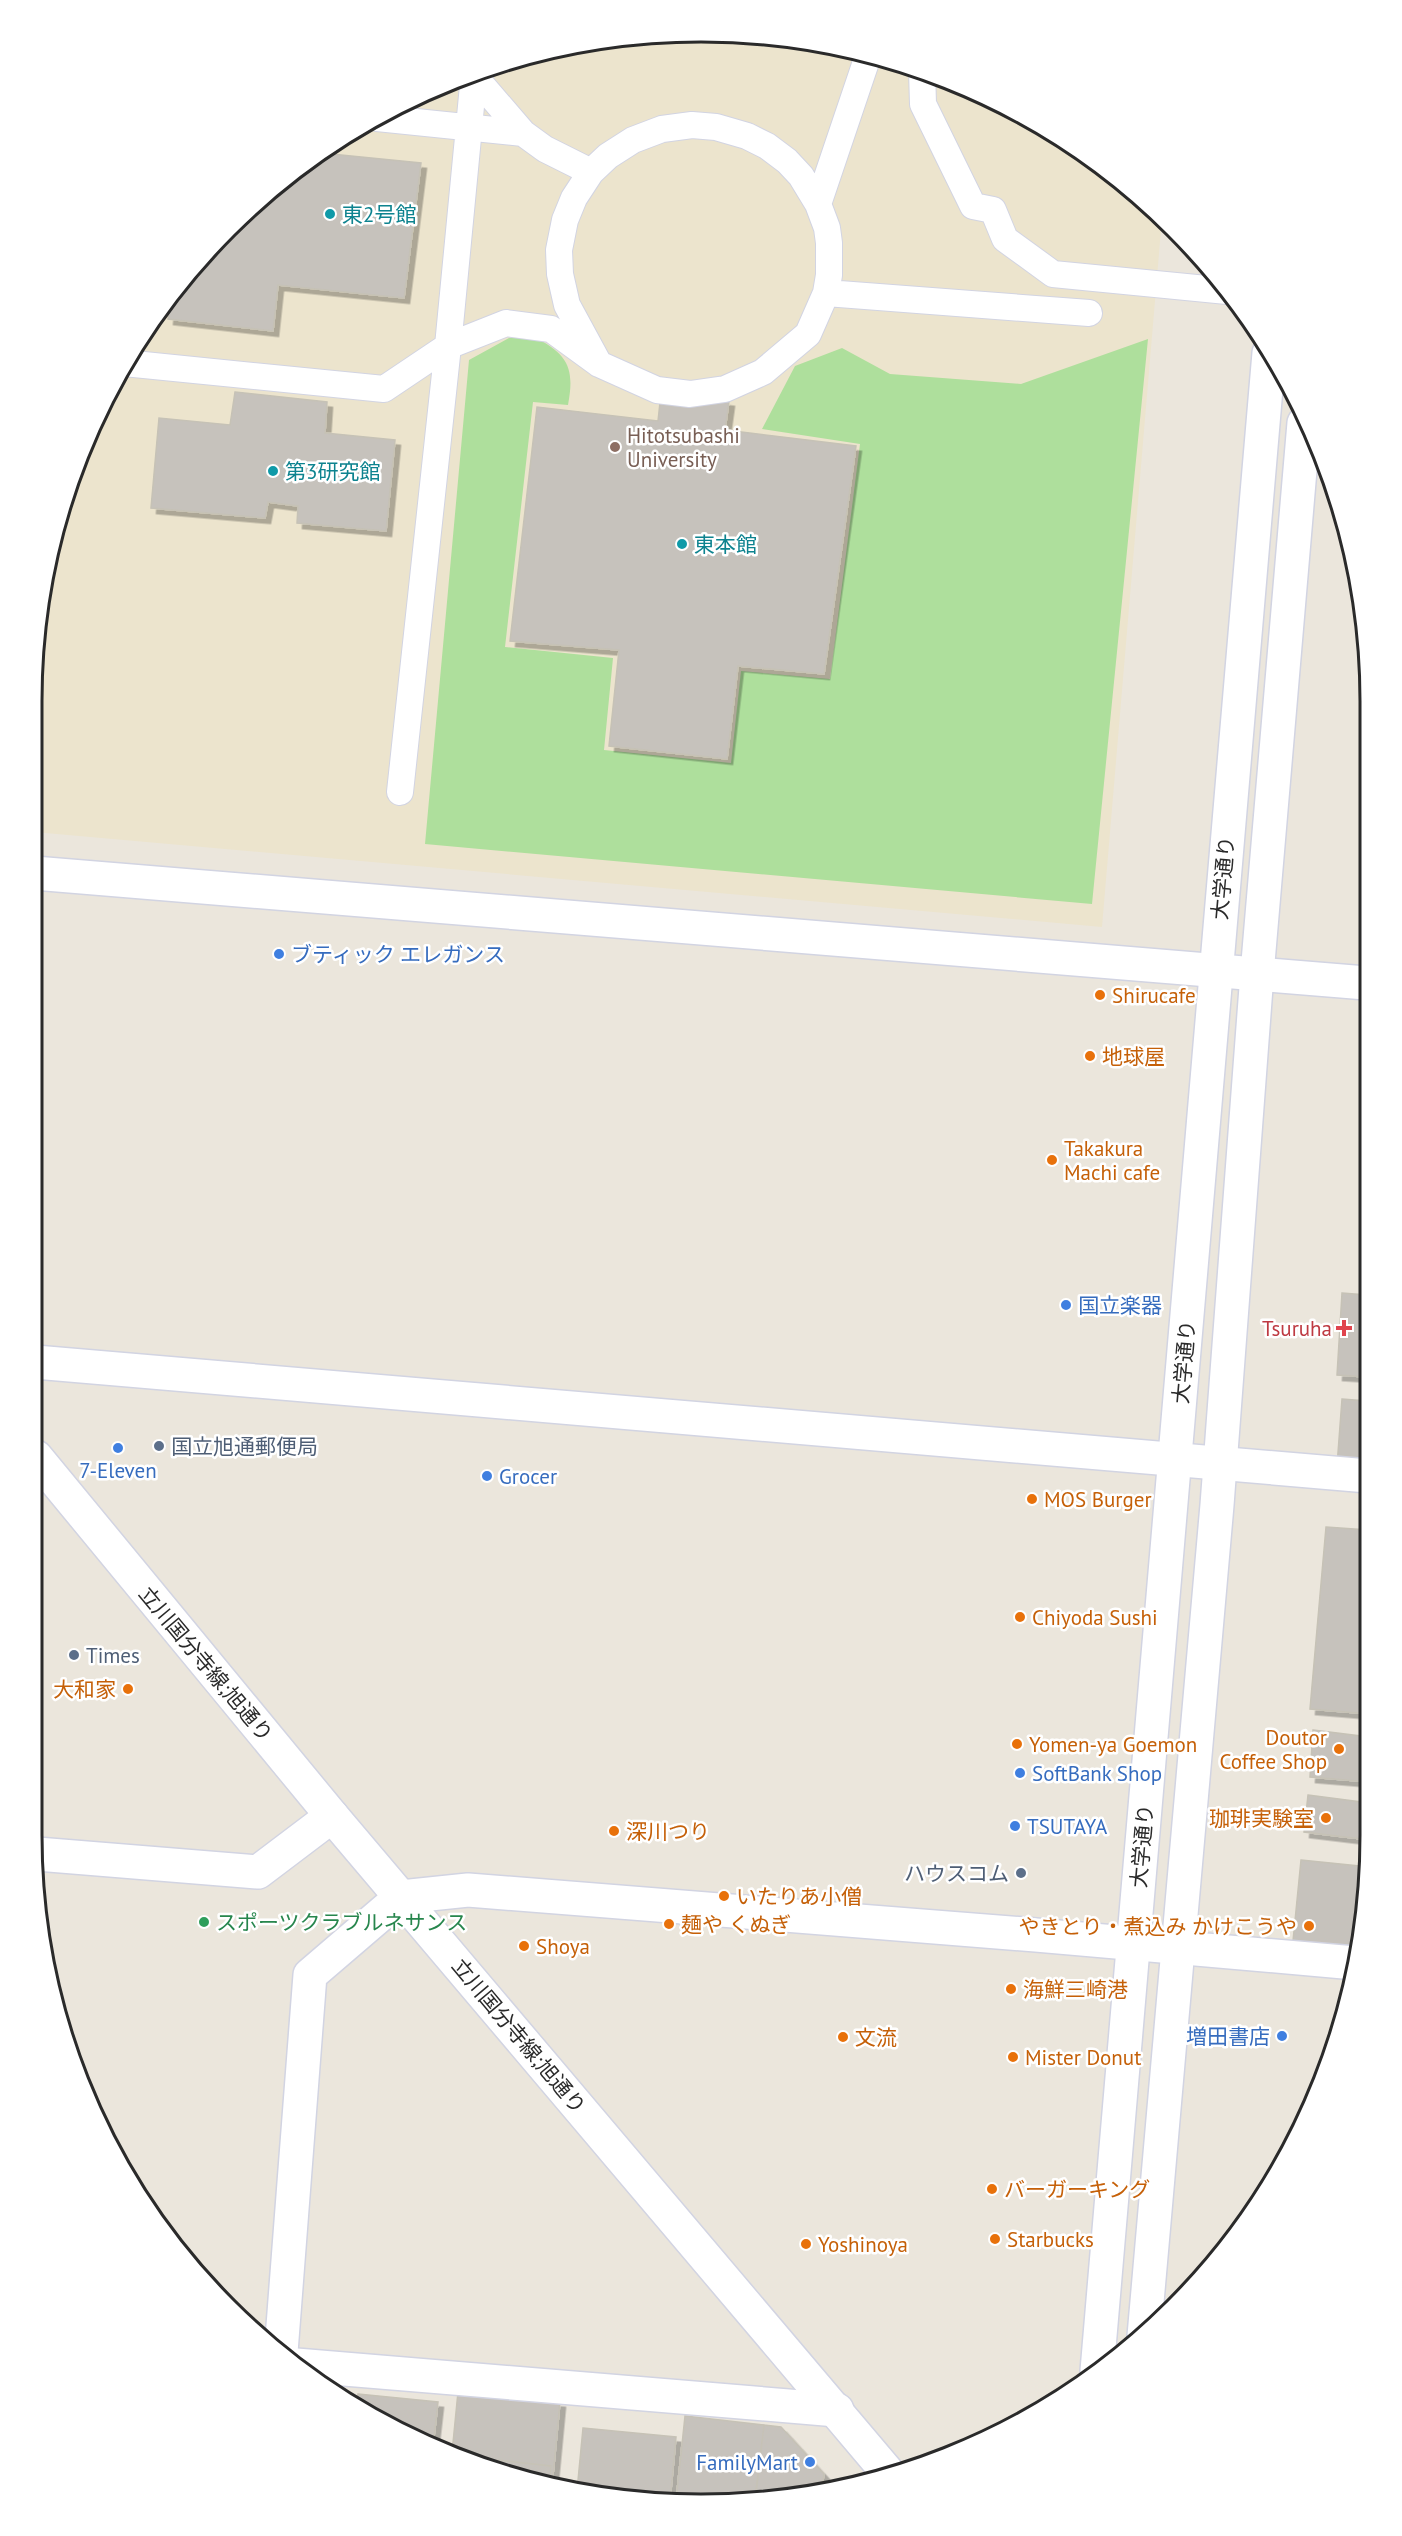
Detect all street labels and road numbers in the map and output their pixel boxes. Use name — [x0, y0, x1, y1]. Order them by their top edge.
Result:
street label: 大学通り — [1206, 835, 1240, 921]
street label: 大学通り — [1167, 1319, 1201, 1405]
street label: 立川国分寺線;旭通り — [133, 1581, 279, 1747]
street label: 大学通り — [1125, 1803, 1159, 1889]
street label: 立川国分寺線;旭通り — [446, 1953, 592, 2119]

